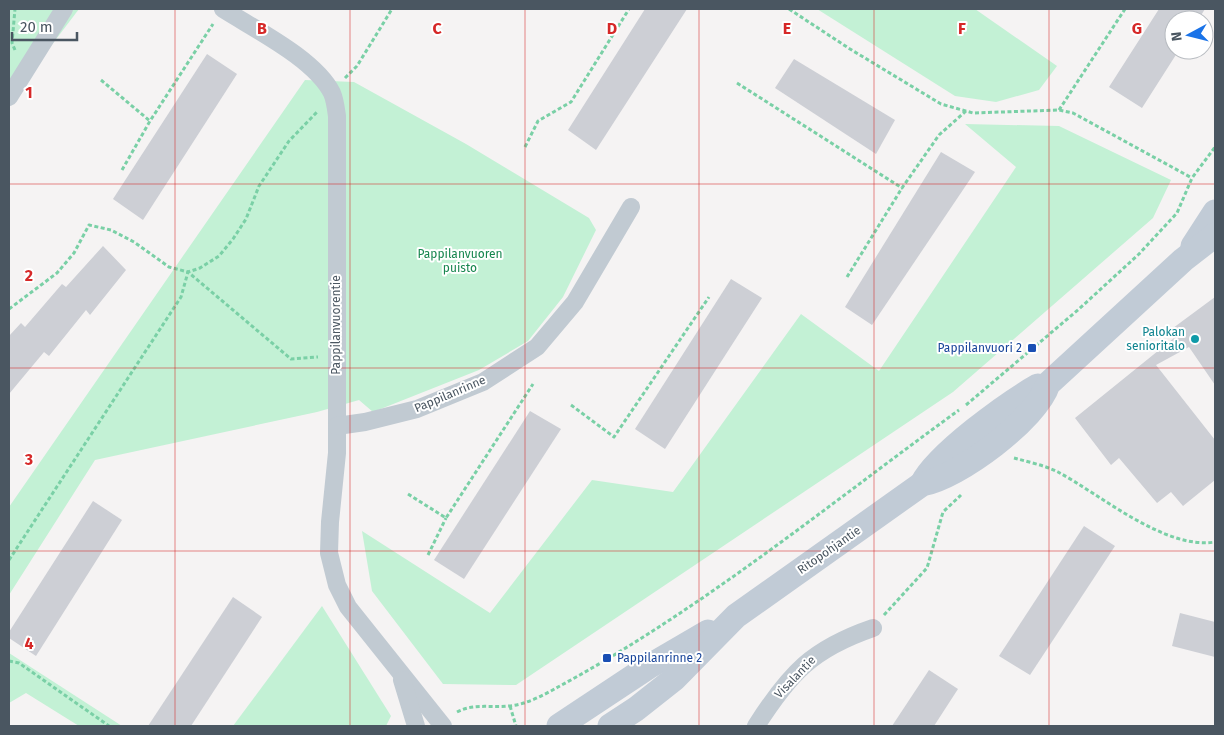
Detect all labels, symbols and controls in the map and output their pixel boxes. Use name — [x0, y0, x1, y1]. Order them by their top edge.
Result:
scale bar — [12, 10, 78, 42]
north arrow — [1164, 10, 1214, 60]
text: 20 m — [20, 18, 53, 36]
text: B — [257, 19, 267, 38]
text: C — [432, 19, 442, 38]
text: D — [607, 19, 617, 38]
text: E — [783, 19, 791, 38]
text: F — [958, 19, 966, 38]
text: G — [1132, 19, 1142, 38]
text: N — [1168, 31, 1186, 42]
text: 1 — [25, 83, 33, 102]
park label: Pappilanvuoren puisto — [417, 247, 503, 275]
text: 2 — [25, 266, 33, 285]
street label: Pappilanvuorentie — [329, 275, 343, 375]
place label: Palokan senioritalo — [1126, 325, 1185, 353]
marker: Palokan senioritalo — [1189, 333, 1201, 345]
place label: Pappilanvuori 2 — [938, 341, 1022, 355]
marker: Pappilanvuori 2 — [1026, 342, 1038, 354]
street label: Pappilanrinne — [412, 373, 488, 415]
text: 3 — [24, 450, 33, 469]
street label: Ritopohjantie — [795, 523, 863, 577]
text: 4 — [24, 634, 34, 653]
place label: Pappilanrinne 2 — [617, 651, 702, 665]
marker: Pappilanrinne 2 — [601, 652, 613, 664]
street label: Visalantie — [771, 653, 819, 701]

